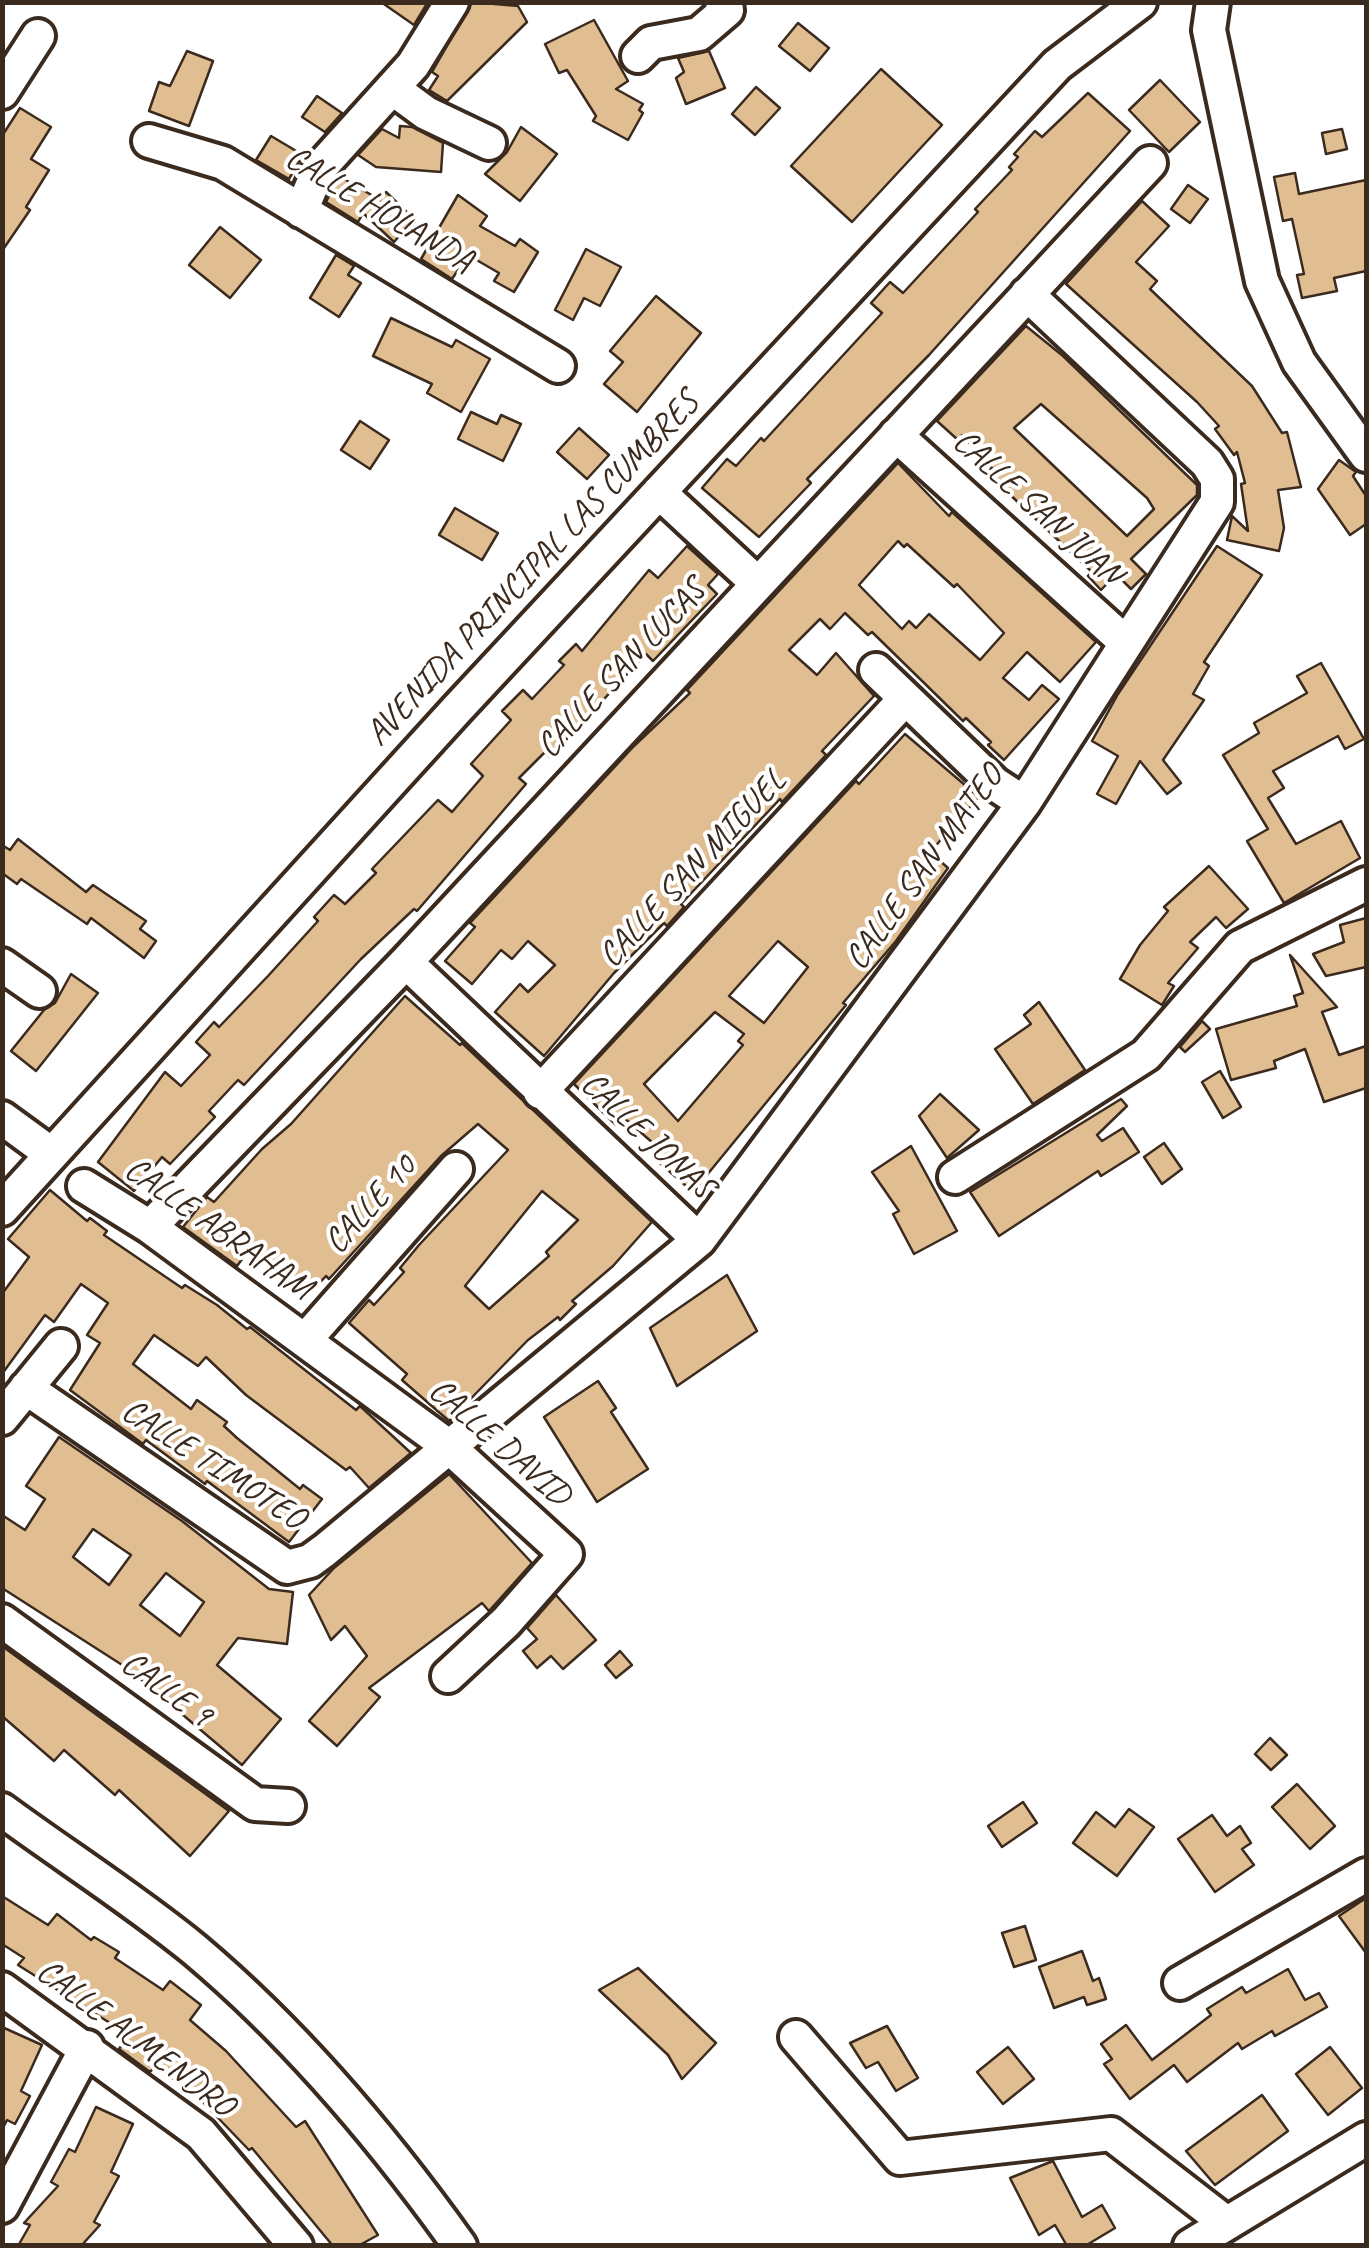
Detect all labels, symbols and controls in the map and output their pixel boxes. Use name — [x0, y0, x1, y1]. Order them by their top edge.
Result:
street label: CALLE HOLANDA — [277, 137, 481, 283]
street label: AVENIDA PRINCIPAL LAS CUMBRES — [357, 383, 709, 755]
street label: CALLE SAN JUAN — [944, 421, 1130, 595]
street label: CALLE SAN LUCAS — [528, 571, 716, 767]
street label: CALLE SAN MATEO — [837, 757, 1013, 979]
street label: CALLE SAN MIGUEL — [590, 761, 796, 977]
street label: CALLE JONAS — [571, 1063, 723, 1209]
street label: CALLE 10 — [316, 1147, 426, 1263]
street label: CALLE ABRAHAM — [116, 1149, 320, 1309]
street label: CALLE DAVID — [419, 1370, 579, 1516]
street label: CALLE TIMOTEO — [113, 1390, 313, 1540]
street label: CALLE 9 — [112, 1643, 220, 1737]
street label: CALLE ALMENDRO — [28, 1951, 242, 2127]

